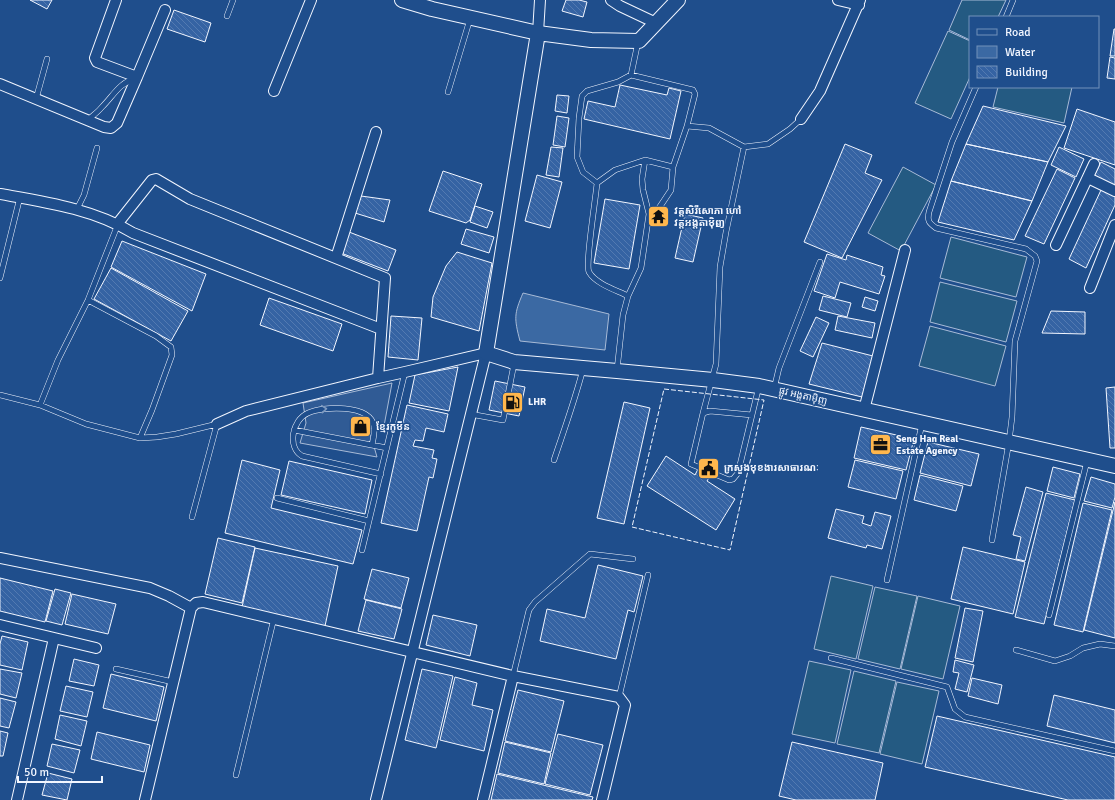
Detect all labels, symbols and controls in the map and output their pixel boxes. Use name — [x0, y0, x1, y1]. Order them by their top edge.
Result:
legend — [969, 16, 1099, 88]
text: Road — [1005, 25, 1031, 40]
text: Water — [1005, 45, 1036, 60]
text: Building — [1005, 65, 1048, 80]
temple icon: វត្តសិរីសោភា ហៅ វត្តអង្តតាម៉ិញ — [646, 204, 672, 230]
place label: វត្តសិរីសោភា ហៅ វត្តអង្តតាម៉ិញ — [674, 204, 741, 229]
street label: ផ្លូវ អង្តតាម៉ិញ — [777, 385, 829, 410]
fuel station icon: LHR — [500, 389, 526, 415]
place label: LHR — [528, 396, 546, 408]
one-way arrow — [320, 405, 327, 414]
shop icon: ខ្មែរកូមីន — [348, 414, 374, 440]
place label: ខ្មែរកូមីន — [376, 421, 410, 433]
office icon: Seng Han Real Estate Agency — [868, 432, 894, 458]
place label: Seng Han Real Estate Agency — [896, 433, 958, 457]
public building icon: ក្រសួងមុខងារសាធារណៈ — [695, 455, 721, 481]
place label: ក្រសួងមុខងារសាធារណៈ — [724, 462, 819, 474]
scale bar — [18, 758, 102, 784]
text: 50 m — [24, 765, 49, 780]

